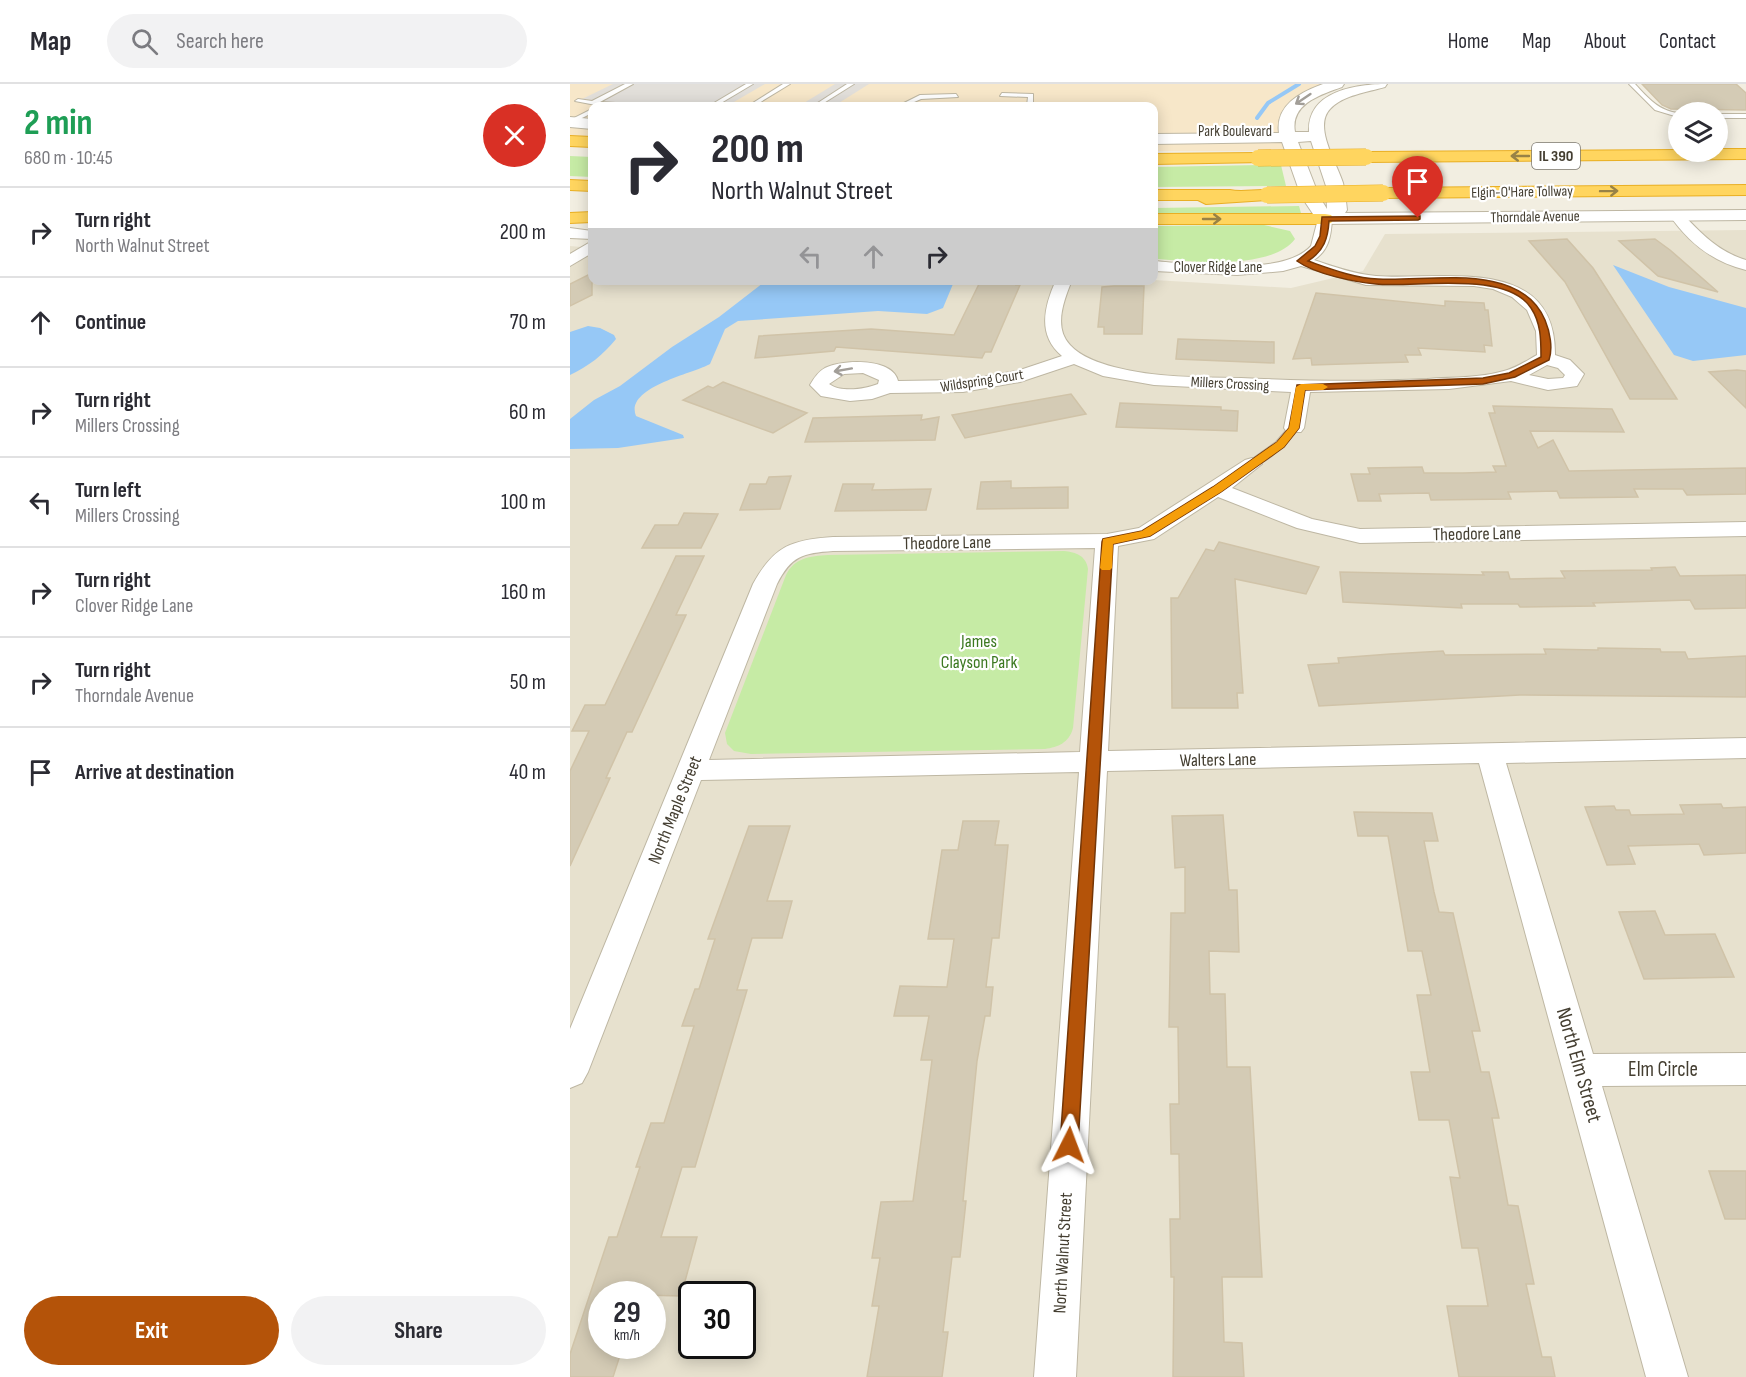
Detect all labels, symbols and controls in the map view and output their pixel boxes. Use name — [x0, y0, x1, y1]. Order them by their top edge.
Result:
search box — [107, 14, 527, 68]
text: Map — [30, 25, 71, 58]
icon: search — [128, 25, 161, 58]
text: Search here — [176, 28, 264, 55]
text: Home — [1448, 29, 1489, 54]
text: Map — [1522, 29, 1551, 54]
text: About — [1584, 29, 1626, 54]
text: Contact — [1659, 29, 1716, 54]
one-way arrow — [1294, 93, 1311, 106]
text: 2 min — [24, 102, 93, 145]
map controls — [1668, 102, 1728, 162]
button: layers — [1668, 102, 1728, 162]
button: close — [483, 104, 546, 167]
street label: Park Boulevard — [1198, 122, 1272, 141]
text: 200 m — [711, 124, 804, 175]
icon: right — [612, 126, 690, 204]
road number: IL 390 — [1532, 143, 1580, 169]
text: 680 m · 10:45 — [24, 146, 113, 170]
one-way arrow — [1510, 150, 1530, 162]
pin — [1392, 156, 1443, 218]
icon: arrive — [1401, 165, 1434, 198]
text: North Walnut Street — [711, 175, 893, 207]
street label: Elgin-O'Hare Tollway — [1471, 182, 1573, 202]
one-way arrow — [1599, 185, 1619, 197]
text: Turn right — [75, 207, 151, 234]
street label: Thorndale Avenue — [1490, 207, 1580, 227]
one-way arrow — [1201, 213, 1221, 225]
icon: right — [24, 216, 57, 249]
text: 200 m — [500, 219, 546, 246]
text: North Walnut Street — [75, 234, 210, 258]
icon: left — [794, 240, 827, 273]
icon: ahead — [857, 240, 890, 273]
icon: right — [920, 240, 953, 273]
street label: Clover Ridge Lane — [1174, 258, 1262, 277]
icon: ahead — [24, 306, 57, 339]
text: Continue — [75, 309, 146, 336]
text: 70 m — [510, 309, 546, 336]
one-way arrow — [833, 364, 853, 375]
street label: Wildspring Court — [939, 365, 1025, 397]
street label: Millers Crossing — [1190, 372, 1270, 396]
text: Turn right — [75, 387, 151, 414]
icon: right — [24, 396, 57, 429]
text: 60 m — [509, 399, 546, 426]
text: Millers Crossing — [75, 414, 180, 438]
text: Turn left — [75, 477, 141, 504]
icon: left — [24, 486, 57, 519]
text: 100 m — [501, 489, 546, 516]
text: Millers Crossing — [75, 504, 180, 528]
street label: Theodore Lane — [1433, 523, 1521, 545]
street label: Theodore Lane — [903, 532, 991, 554]
text: Turn right — [75, 567, 151, 594]
icon: right — [24, 576, 57, 609]
text: 160 m — [501, 579, 546, 606]
text: Clover Ridge Lane — [75, 594, 193, 618]
park label: James Clayson Park — [941, 631, 1017, 673]
text: Turn right — [75, 657, 151, 684]
icon: right — [24, 666, 57, 699]
text: 50 m — [510, 669, 546, 696]
text: Thorndale Avenue — [75, 684, 194, 708]
street label: Walters Lane — [1179, 749, 1257, 771]
street label: North Maple Street — [644, 752, 706, 867]
icon: arrive — [24, 756, 57, 789]
text: Arrive at destination — [75, 759, 234, 786]
text: 40 m — [509, 759, 546, 786]
street label: North Elm Street — [1551, 1005, 1607, 1125]
street label: Elm Circle — [1628, 1057, 1698, 1082]
position arrow — [1037, 1113, 1101, 1177]
street label: North Walnut Street — [1049, 1191, 1077, 1314]
speed limit sign: 30 — [678, 1281, 756, 1359]
text: 29 — [613, 1295, 641, 1331]
button: Exit — [24, 1296, 279, 1365]
button: Share — [291, 1296, 546, 1365]
text: km/h — [614, 1326, 640, 1345]

